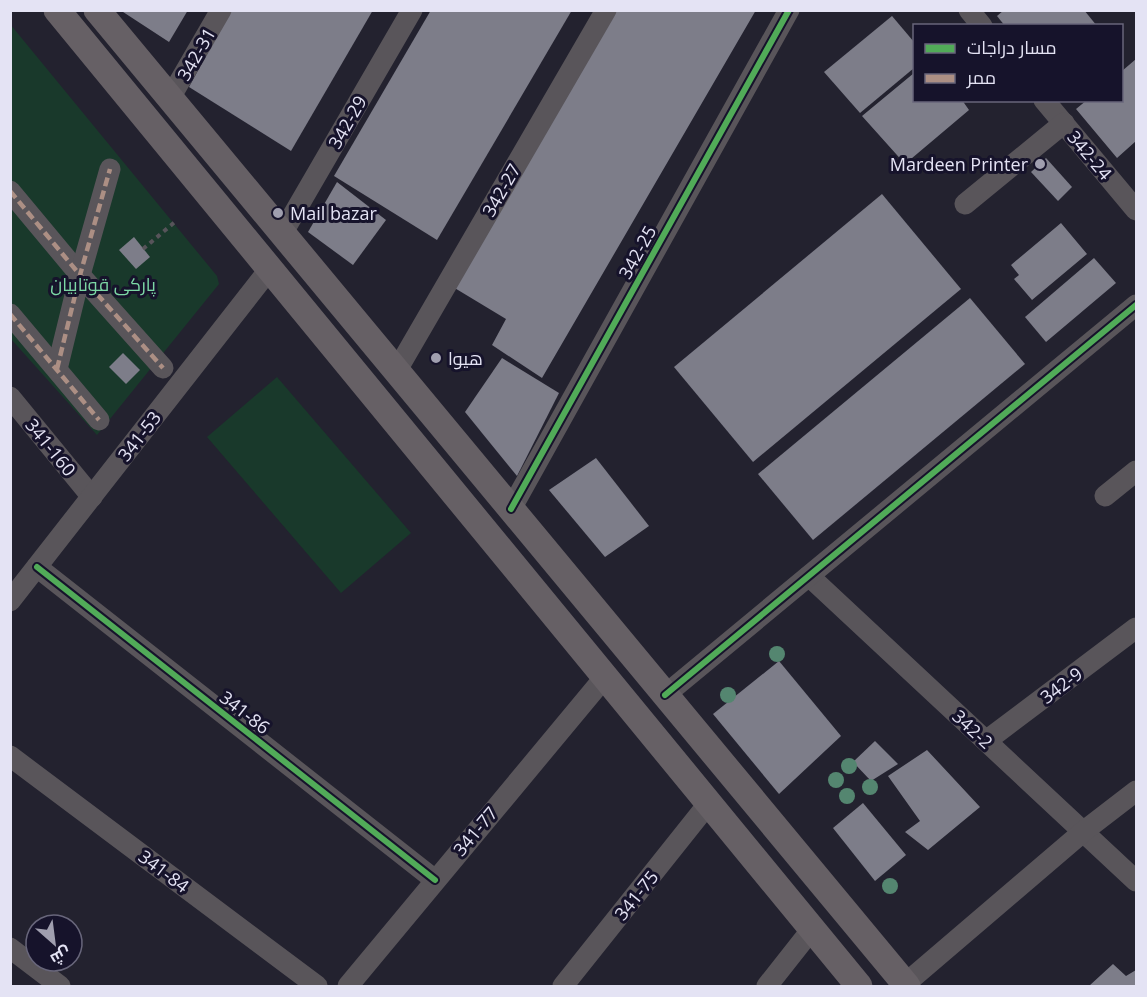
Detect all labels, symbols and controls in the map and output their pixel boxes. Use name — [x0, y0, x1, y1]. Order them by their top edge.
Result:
street label: 342-31 — [171, 23, 221, 85]
legend — [913, 24, 1123, 102]
text: مسار دراجات — [967, 35, 1057, 59]
text: ممر — [966, 65, 996, 89]
street label: 342-29 — [322, 91, 372, 153]
street label: 342-24 — [1062, 125, 1118, 185]
place label: Mardeen Printer — [890, 152, 1029, 176]
marker: Mardeen Printer — [1033, 157, 1047, 171]
street label: 342-27 — [476, 159, 526, 221]
place label: Mail bazar — [290, 201, 377, 225]
marker: Mail bazar — [271, 206, 285, 220]
street label: 342-25 — [613, 221, 661, 283]
park label: پارکی قوتابیان — [50, 272, 156, 297]
place label: هيوا — [448, 346, 483, 370]
marker: هيوا — [429, 351, 443, 365]
street label: 341-53 — [112, 406, 166, 466]
street label: 341-160 — [20, 413, 82, 481]
street label: 342-9 — [1035, 661, 1087, 709]
street label: 341-86 — [215, 685, 275, 739]
street label: 342-2 — [948, 704, 998, 754]
street label: 341-77 — [447, 801, 503, 861]
street label: 341-84 — [134, 844, 194, 898]
street label: 341-75 — [609, 865, 663, 925]
north arrow — [24, 913, 84, 973]
text: ش — [47, 942, 75, 971]

